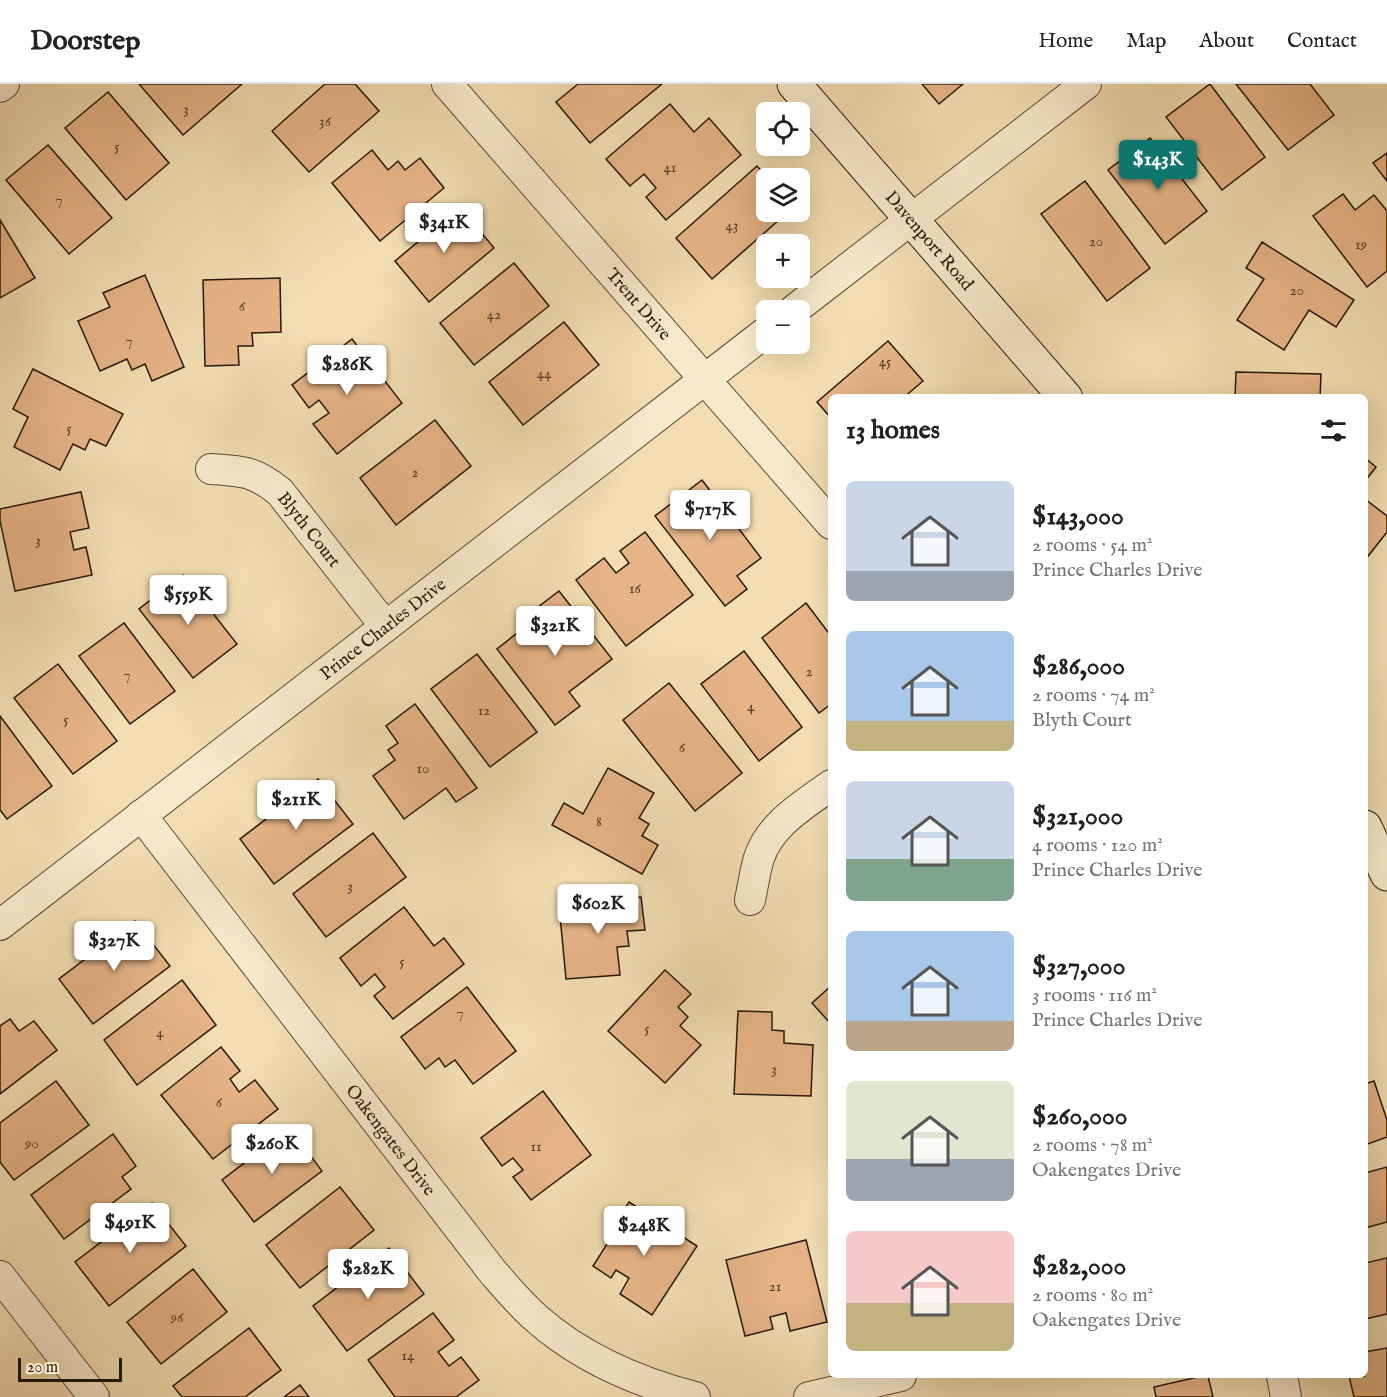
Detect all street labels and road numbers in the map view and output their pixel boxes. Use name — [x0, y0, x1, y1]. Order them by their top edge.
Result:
street label: Davenport Road — [879, 187, 978, 296]
street label: Trent Drive — [600, 264, 676, 346]
street label: Blyth Court — [271, 488, 345, 573]
street label: Prince Charles Drive — [316, 574, 451, 686]
street label: Oakengates Drive — [340, 1081, 440, 1201]

